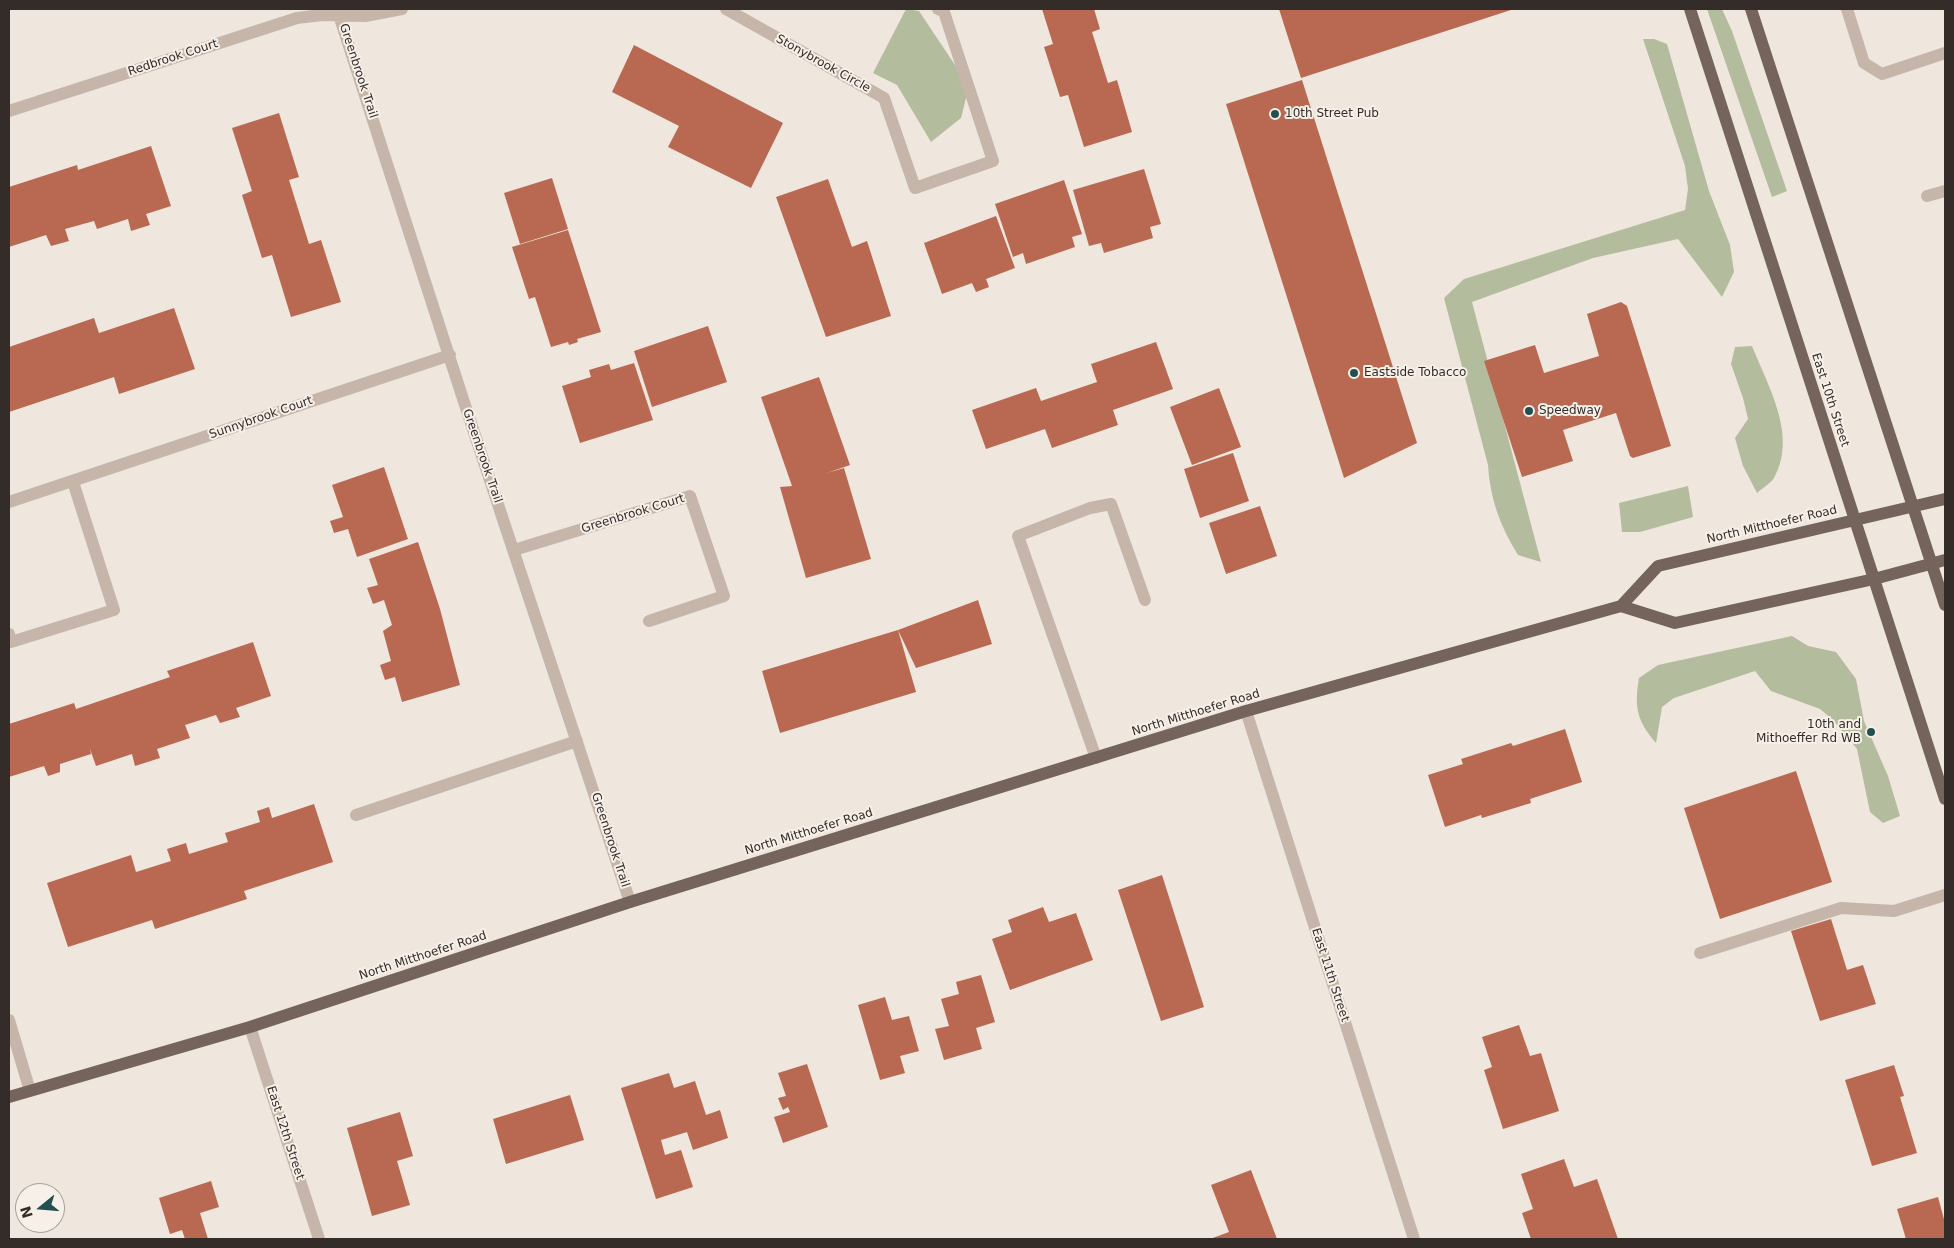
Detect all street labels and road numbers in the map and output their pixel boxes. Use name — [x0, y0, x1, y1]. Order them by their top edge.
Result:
street label: Greenbrook Trail — [336, 22, 380, 120]
street label: Stonybrook Circle — [773, 32, 873, 96]
street label: Redbrook Court — [126, 37, 220, 79]
street label: East 10th Street — [1808, 351, 1852, 449]
street label: Sunnybrook Court — [207, 394, 315, 442]
street label: Greenbrook Trail — [459, 407, 505, 505]
street label: Greenbrook Court — [580, 491, 686, 537]
street label: North Mitthoefer Road — [1705, 503, 1839, 547]
street label: North Mitthoefer Road — [1130, 687, 1262, 739]
street label: Greenbrook Trail — [588, 791, 632, 889]
street label: North Mitthoefer Road — [743, 806, 875, 858]
street label: East 11th Street — [1308, 926, 1352, 1024]
street label: North Mitthoefer Road — [357, 929, 489, 983]
street label: East 12th Street — [263, 1084, 307, 1182]

